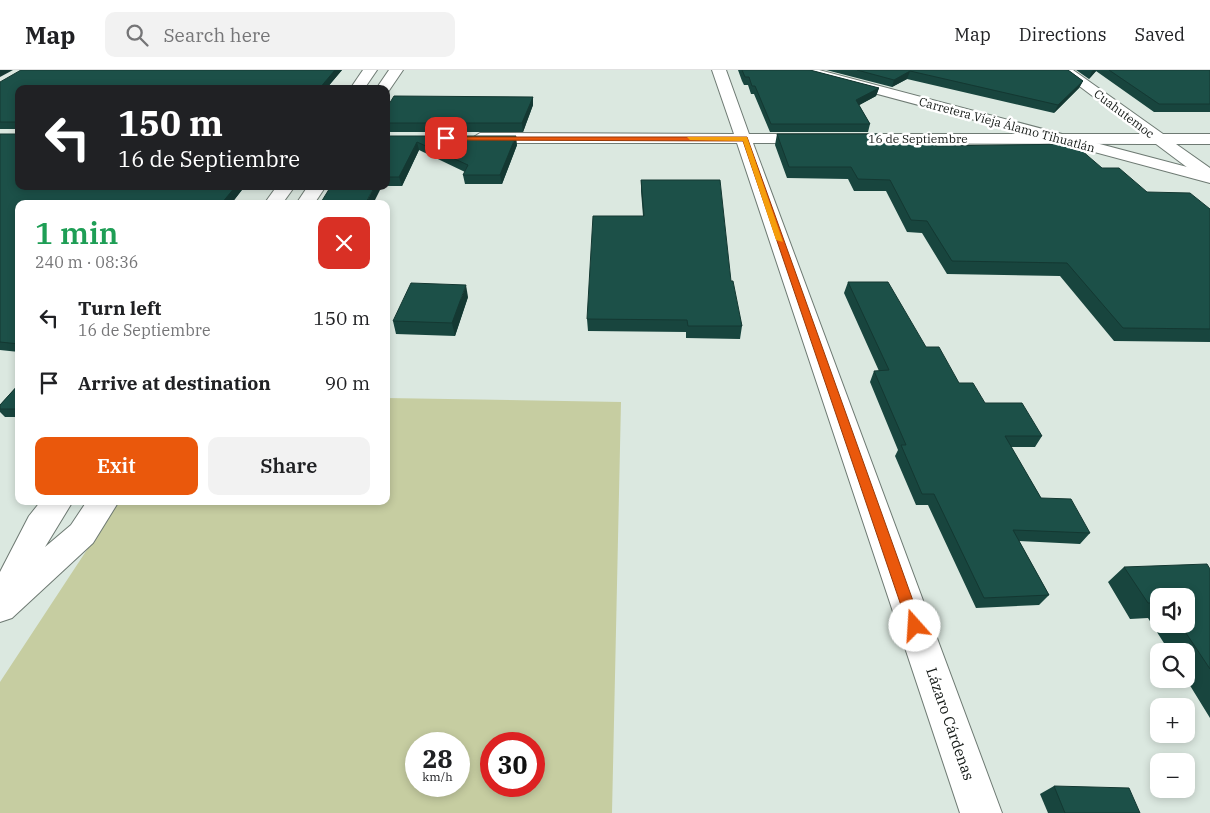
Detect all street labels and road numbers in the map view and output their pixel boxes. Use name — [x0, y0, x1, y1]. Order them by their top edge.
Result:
street label: Cuahutemoc — [1091, 86, 1158, 141]
street label: Carretera Vieja Álamo Tihuatlán — [917, 94, 1097, 155]
street label: 16 de Septiembre — [868, 131, 968, 146]
street label: Lázaro Cárdenas — [922, 665, 979, 783]

